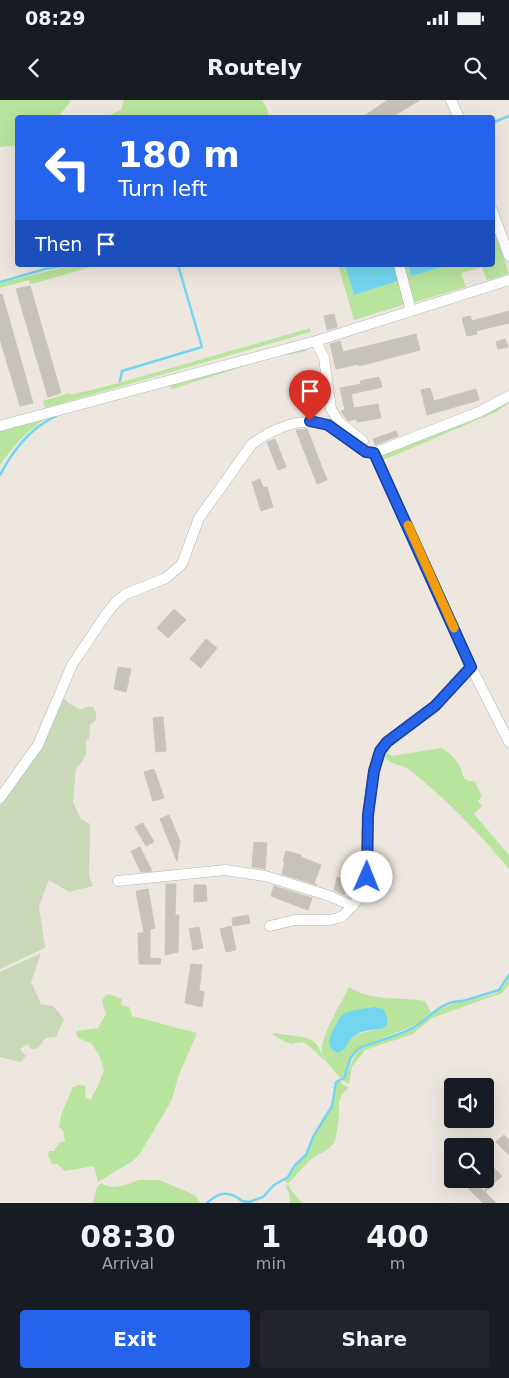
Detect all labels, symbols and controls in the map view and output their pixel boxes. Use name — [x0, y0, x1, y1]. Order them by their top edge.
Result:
text: 08:29 — [25, 7, 85, 29]
icon: back — [20, 54, 48, 82]
icon: search — [461, 54, 489, 82]
text: Routely — [207, 55, 302, 80]
icon: left — [35, 135, 100, 200]
text: 180 m — [118, 135, 240, 175]
text: Turn left — [118, 176, 207, 201]
icon: arrive — [92, 230, 120, 258]
text: Then — [35, 233, 82, 255]
pin — [289, 370, 331, 421]
icon: arrive — [296, 377, 324, 405]
position arrow — [340, 850, 392, 902]
map controls — [444, 1078, 494, 1188]
button: sound — [444, 1078, 494, 1128]
button: search — [444, 1138, 494, 1188]
text: 08:30 — [80, 1219, 176, 1254]
text: 1 — [260, 1219, 281, 1254]
text: 400 — [366, 1219, 429, 1254]
text: Arrival — [102, 1254, 154, 1273]
text: min — [256, 1254, 286, 1273]
text: m — [390, 1254, 405, 1273]
button: Exit — [20, 1310, 250, 1368]
button: Share — [260, 1310, 489, 1368]

